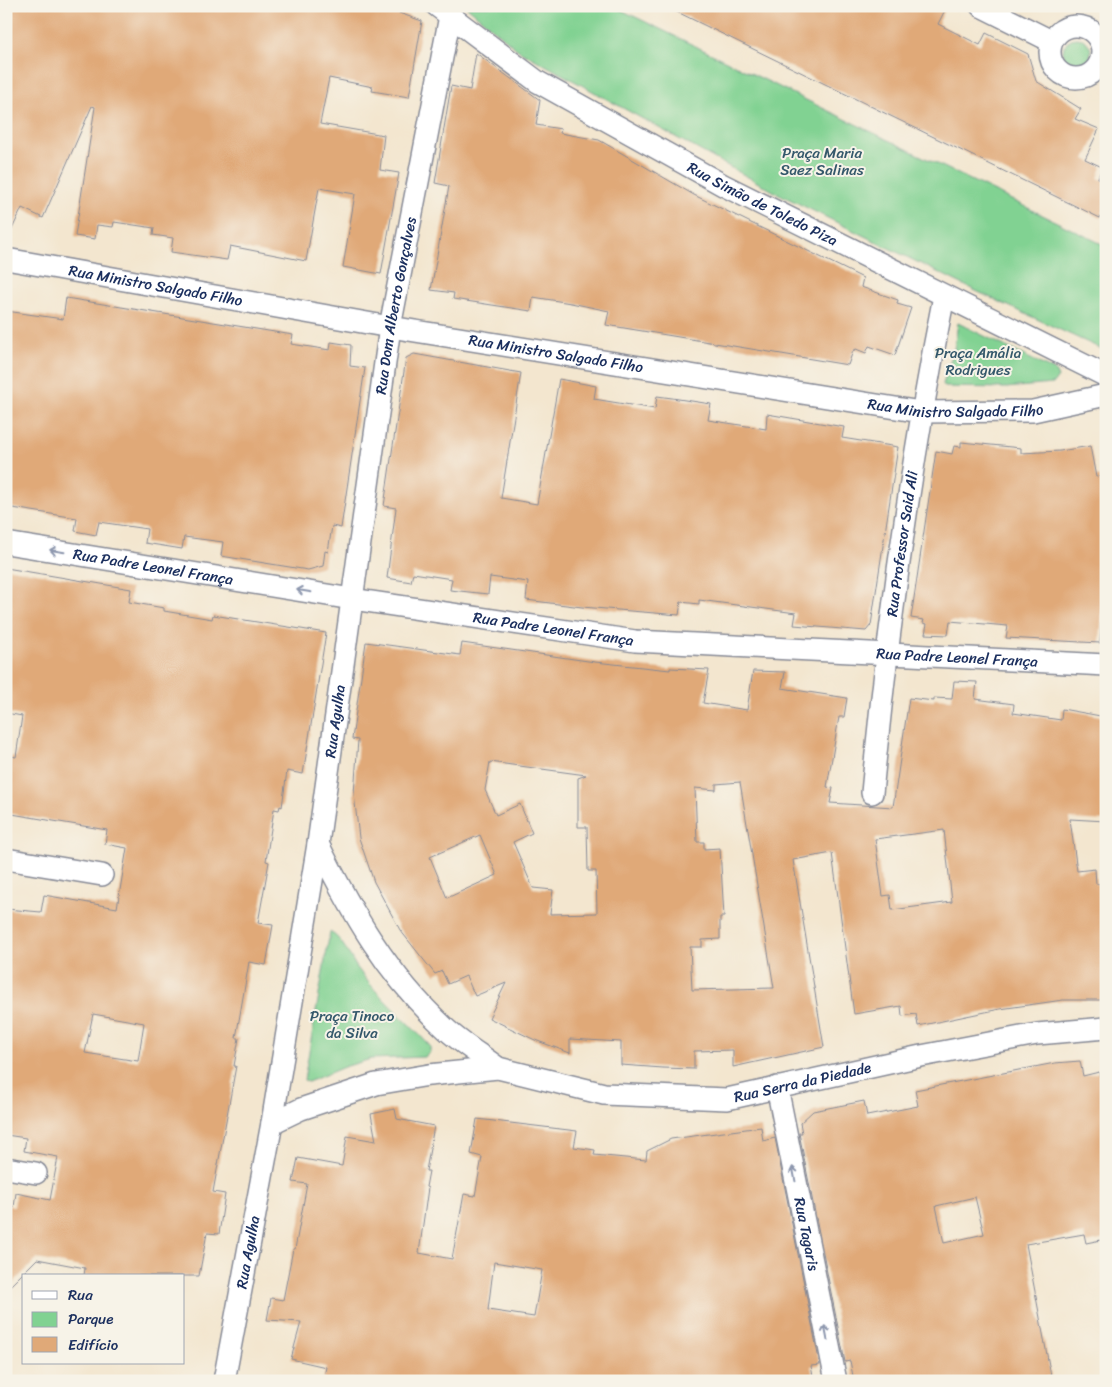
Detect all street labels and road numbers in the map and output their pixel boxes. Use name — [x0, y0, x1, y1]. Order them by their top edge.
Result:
street label: Rua Simão de Toledo Piza — [682, 155, 843, 253]
street label: Rua Dom Alberto Gonçalves — [368, 214, 424, 396]
street label: Rua Ministro Salgado Filho — [67, 257, 245, 314]
street label: Rua Ministro Salgado Filho — [467, 327, 645, 380]
street label: Rua Ministro Salgado Filho — [866, 391, 1046, 425]
street label: Rua Professor Said Ali — [879, 468, 926, 618]
street label: Rua Padre Leonel França — [71, 541, 236, 593]
street label: Rua Padre Leonel França — [471, 604, 636, 654]
street label: Rua Padre Leonel França — [876, 640, 1039, 675]
street label: Rua Agulha — [317, 683, 353, 760]
street label: Rua Serra da Piedade — [731, 1054, 874, 1110]
street label: Rua Tagaris — [786, 1195, 827, 1274]
street label: Rua Agulha — [228, 1213, 268, 1291]

